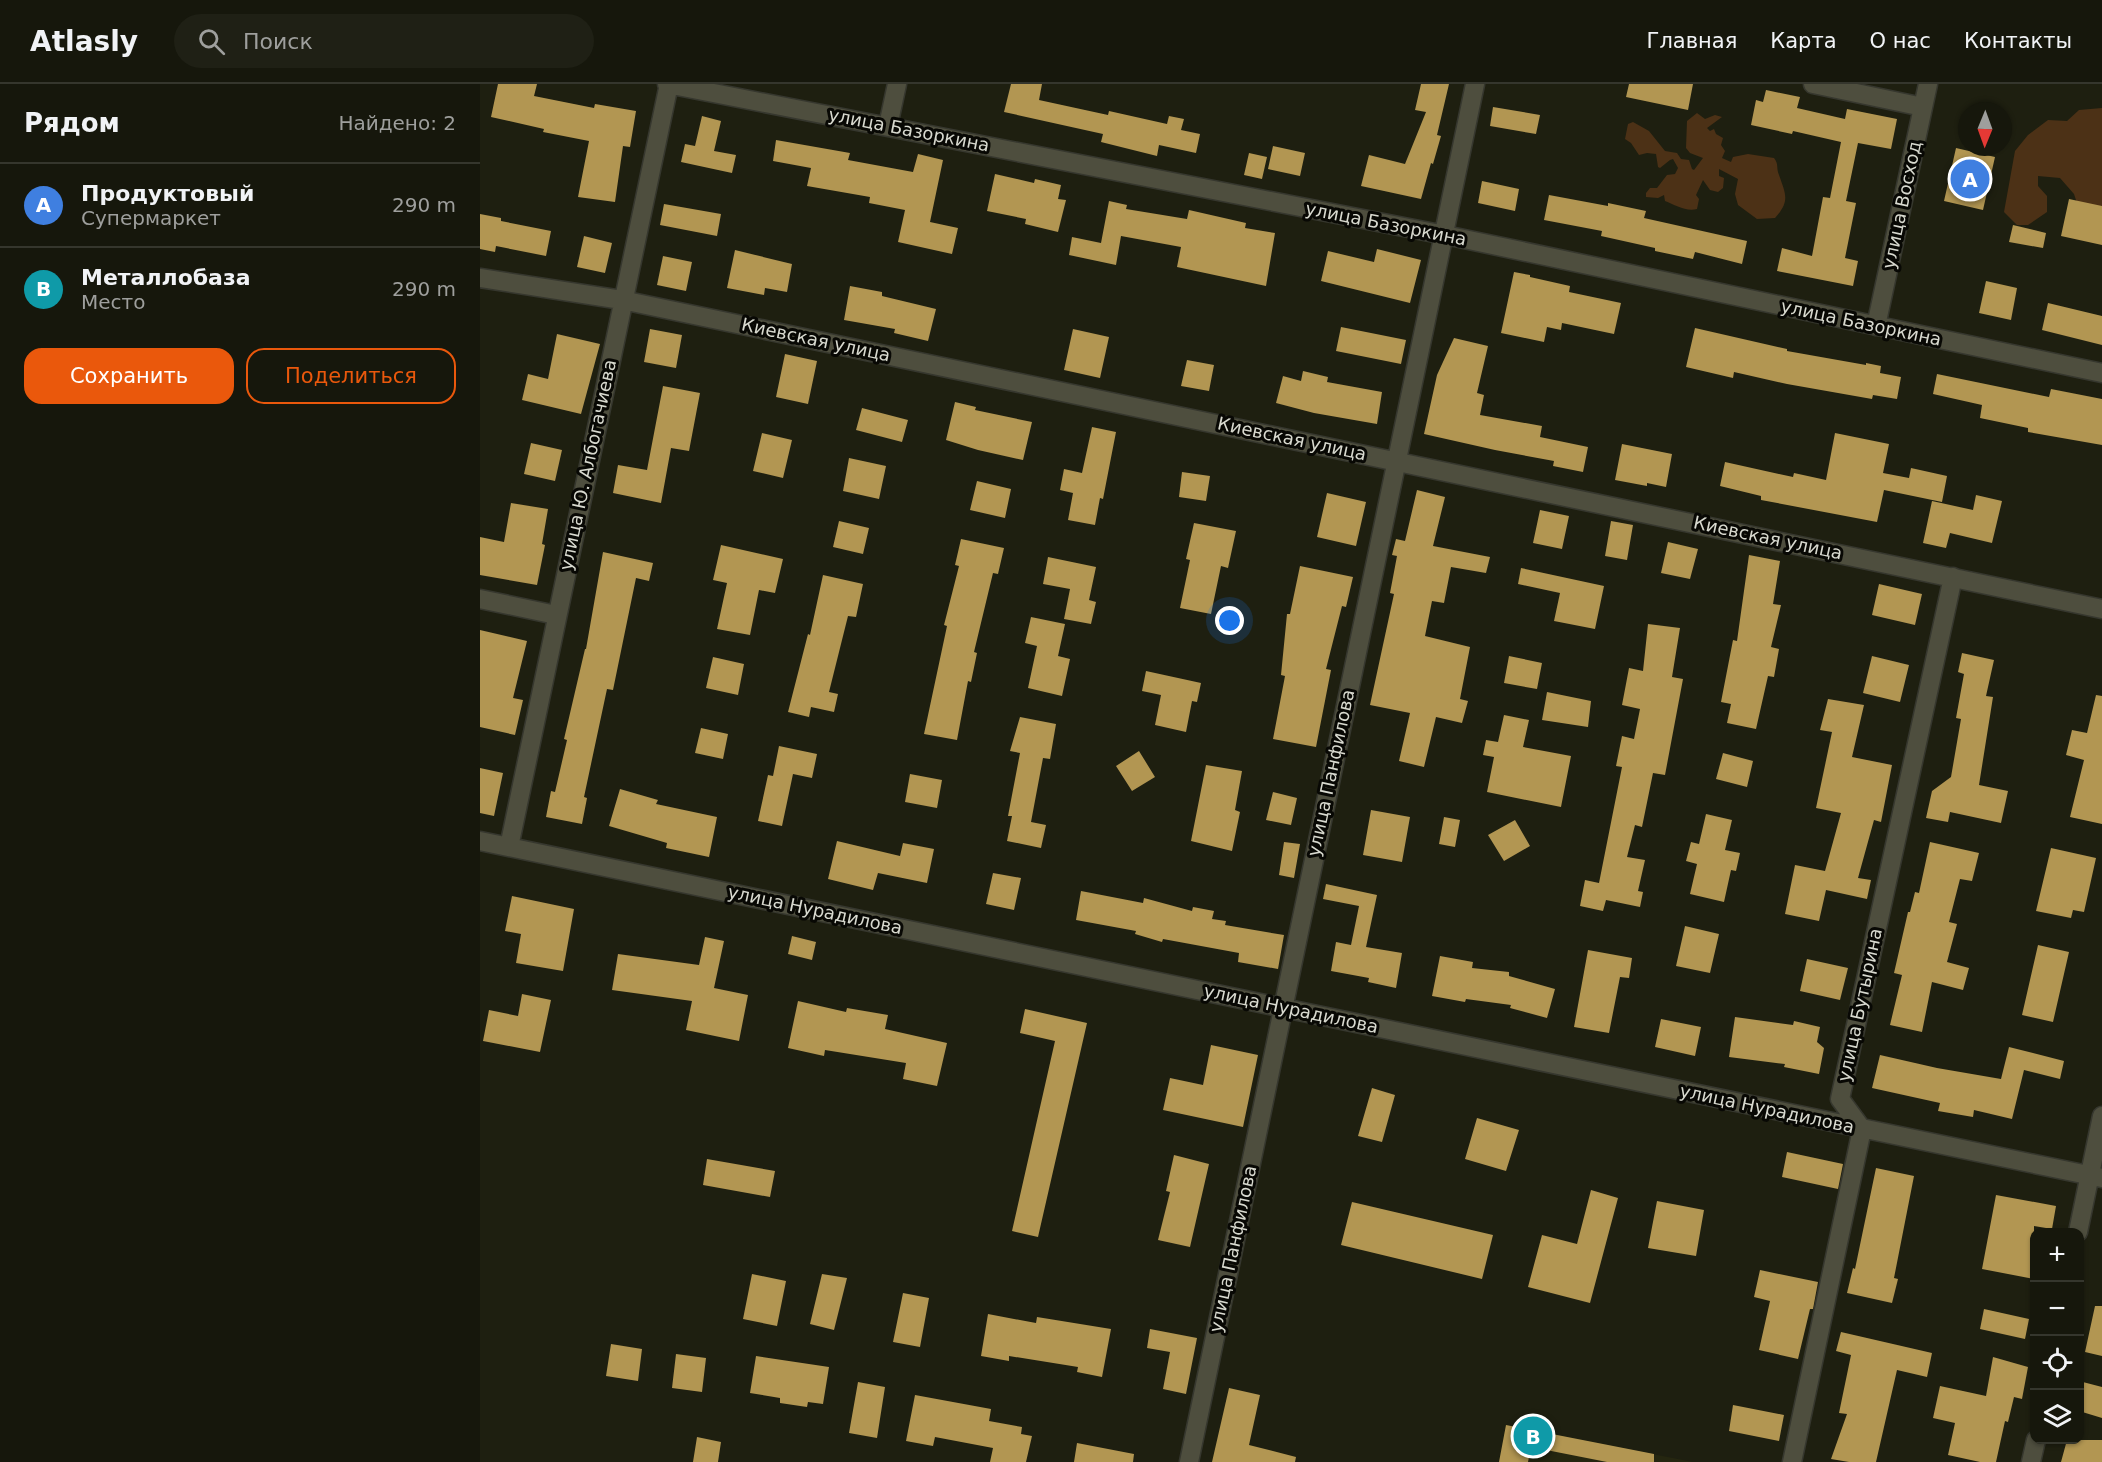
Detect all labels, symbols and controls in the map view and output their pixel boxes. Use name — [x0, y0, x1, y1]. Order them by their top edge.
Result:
search box — [174, 14, 594, 68]
text: Atlasly — [30, 25, 138, 58]
icon: search — [195, 25, 228, 58]
text: Поиск — [243, 29, 313, 54]
text: Главная — [1647, 29, 1737, 53]
text: Карта — [1770, 29, 1837, 53]
text: О нас — [1870, 29, 1931, 53]
text: Контакты — [1964, 29, 2072, 53]
north arrow — [1958, 102, 2012, 156]
street label: улица Базоркина — [827, 104, 991, 155]
text: Рядом — [24, 108, 120, 138]
text: Найдено: 2 — [338, 111, 456, 135]
street label: улица Восход — [1878, 139, 1925, 271]
pin: A — [1950, 156, 1990, 202]
text: Продуктовый — [81, 181, 254, 206]
text: A — [36, 193, 51, 217]
text: 290 m — [392, 193, 456, 217]
street label: улица Базоркина — [1304, 198, 1468, 249]
text: Супермаркет — [81, 206, 221, 230]
text: Металлобаза — [81, 265, 251, 290]
text: B — [36, 277, 51, 301]
text: 290 m — [392, 277, 456, 301]
text: Место — [81, 290, 145, 314]
street label: улица Базоркина — [1779, 295, 1943, 350]
street label: Киевская улица — [740, 313, 892, 366]
button: Сохранить — [24, 348, 234, 404]
button: Поделиться — [246, 348, 456, 404]
street label: улица Ю. Албогачиева — [555, 357, 620, 572]
street label: Киевская улица — [1216, 412, 1368, 465]
street label: Киевская улица — [1692, 511, 1844, 564]
your location — [1215, 606, 1244, 635]
street label: улица Панфилова — [1303, 687, 1358, 858]
street label: улица Нурадилова — [726, 881, 904, 938]
street label: улица Бутырина — [1833, 926, 1886, 1084]
street label: улица Нурадилова — [1202, 980, 1380, 1037]
street label: улица Нурадилова — [1678, 1080, 1856, 1137]
street label: улица Панфилова — [1205, 1163, 1260, 1334]
map controls — [2030, 1228, 2084, 1444]
button: + — [2030, 1228, 2084, 1282]
button: − — [2030, 1282, 2084, 1336]
button: locate — [2030, 1336, 2084, 1390]
button: layers — [2030, 1390, 2084, 1444]
pin: B — [1514, 1414, 1552, 1458]

